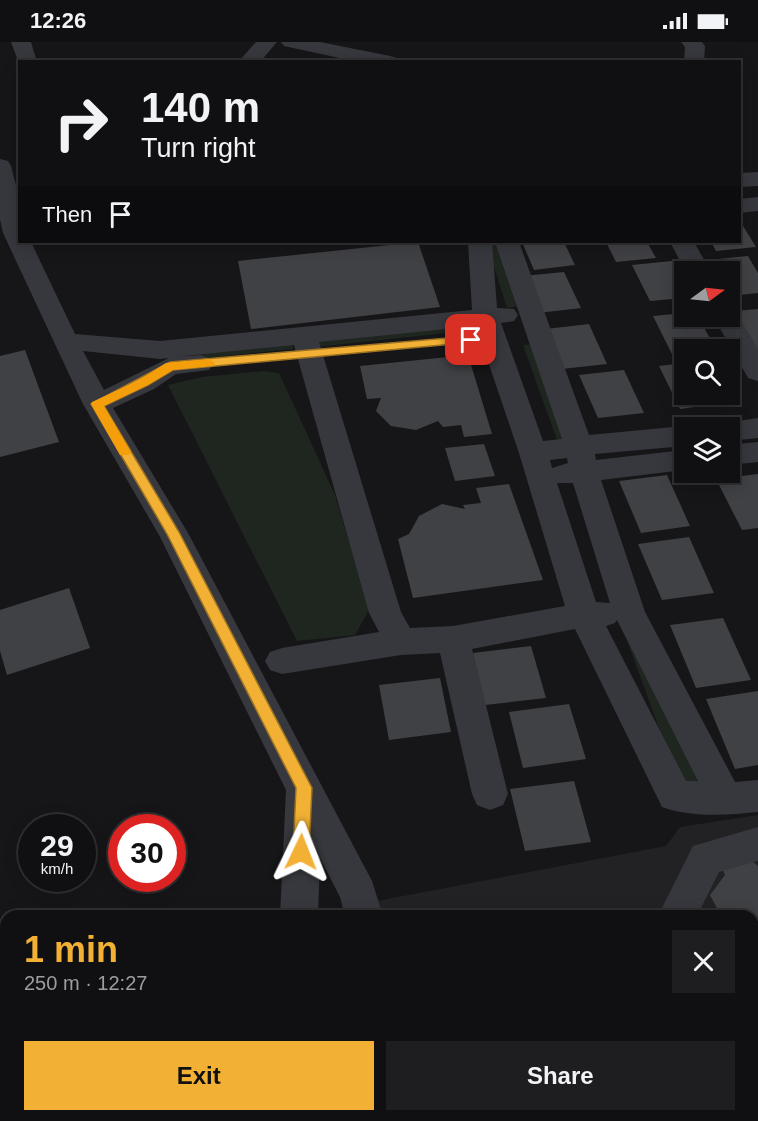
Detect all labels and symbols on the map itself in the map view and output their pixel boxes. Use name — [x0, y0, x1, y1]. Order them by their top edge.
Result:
north arrow — [674, 261, 740, 327]
pin — [445, 314, 496, 365]
speed limit sign: 30 — [108, 814, 186, 892]
position arrow — [269, 820, 333, 884]

